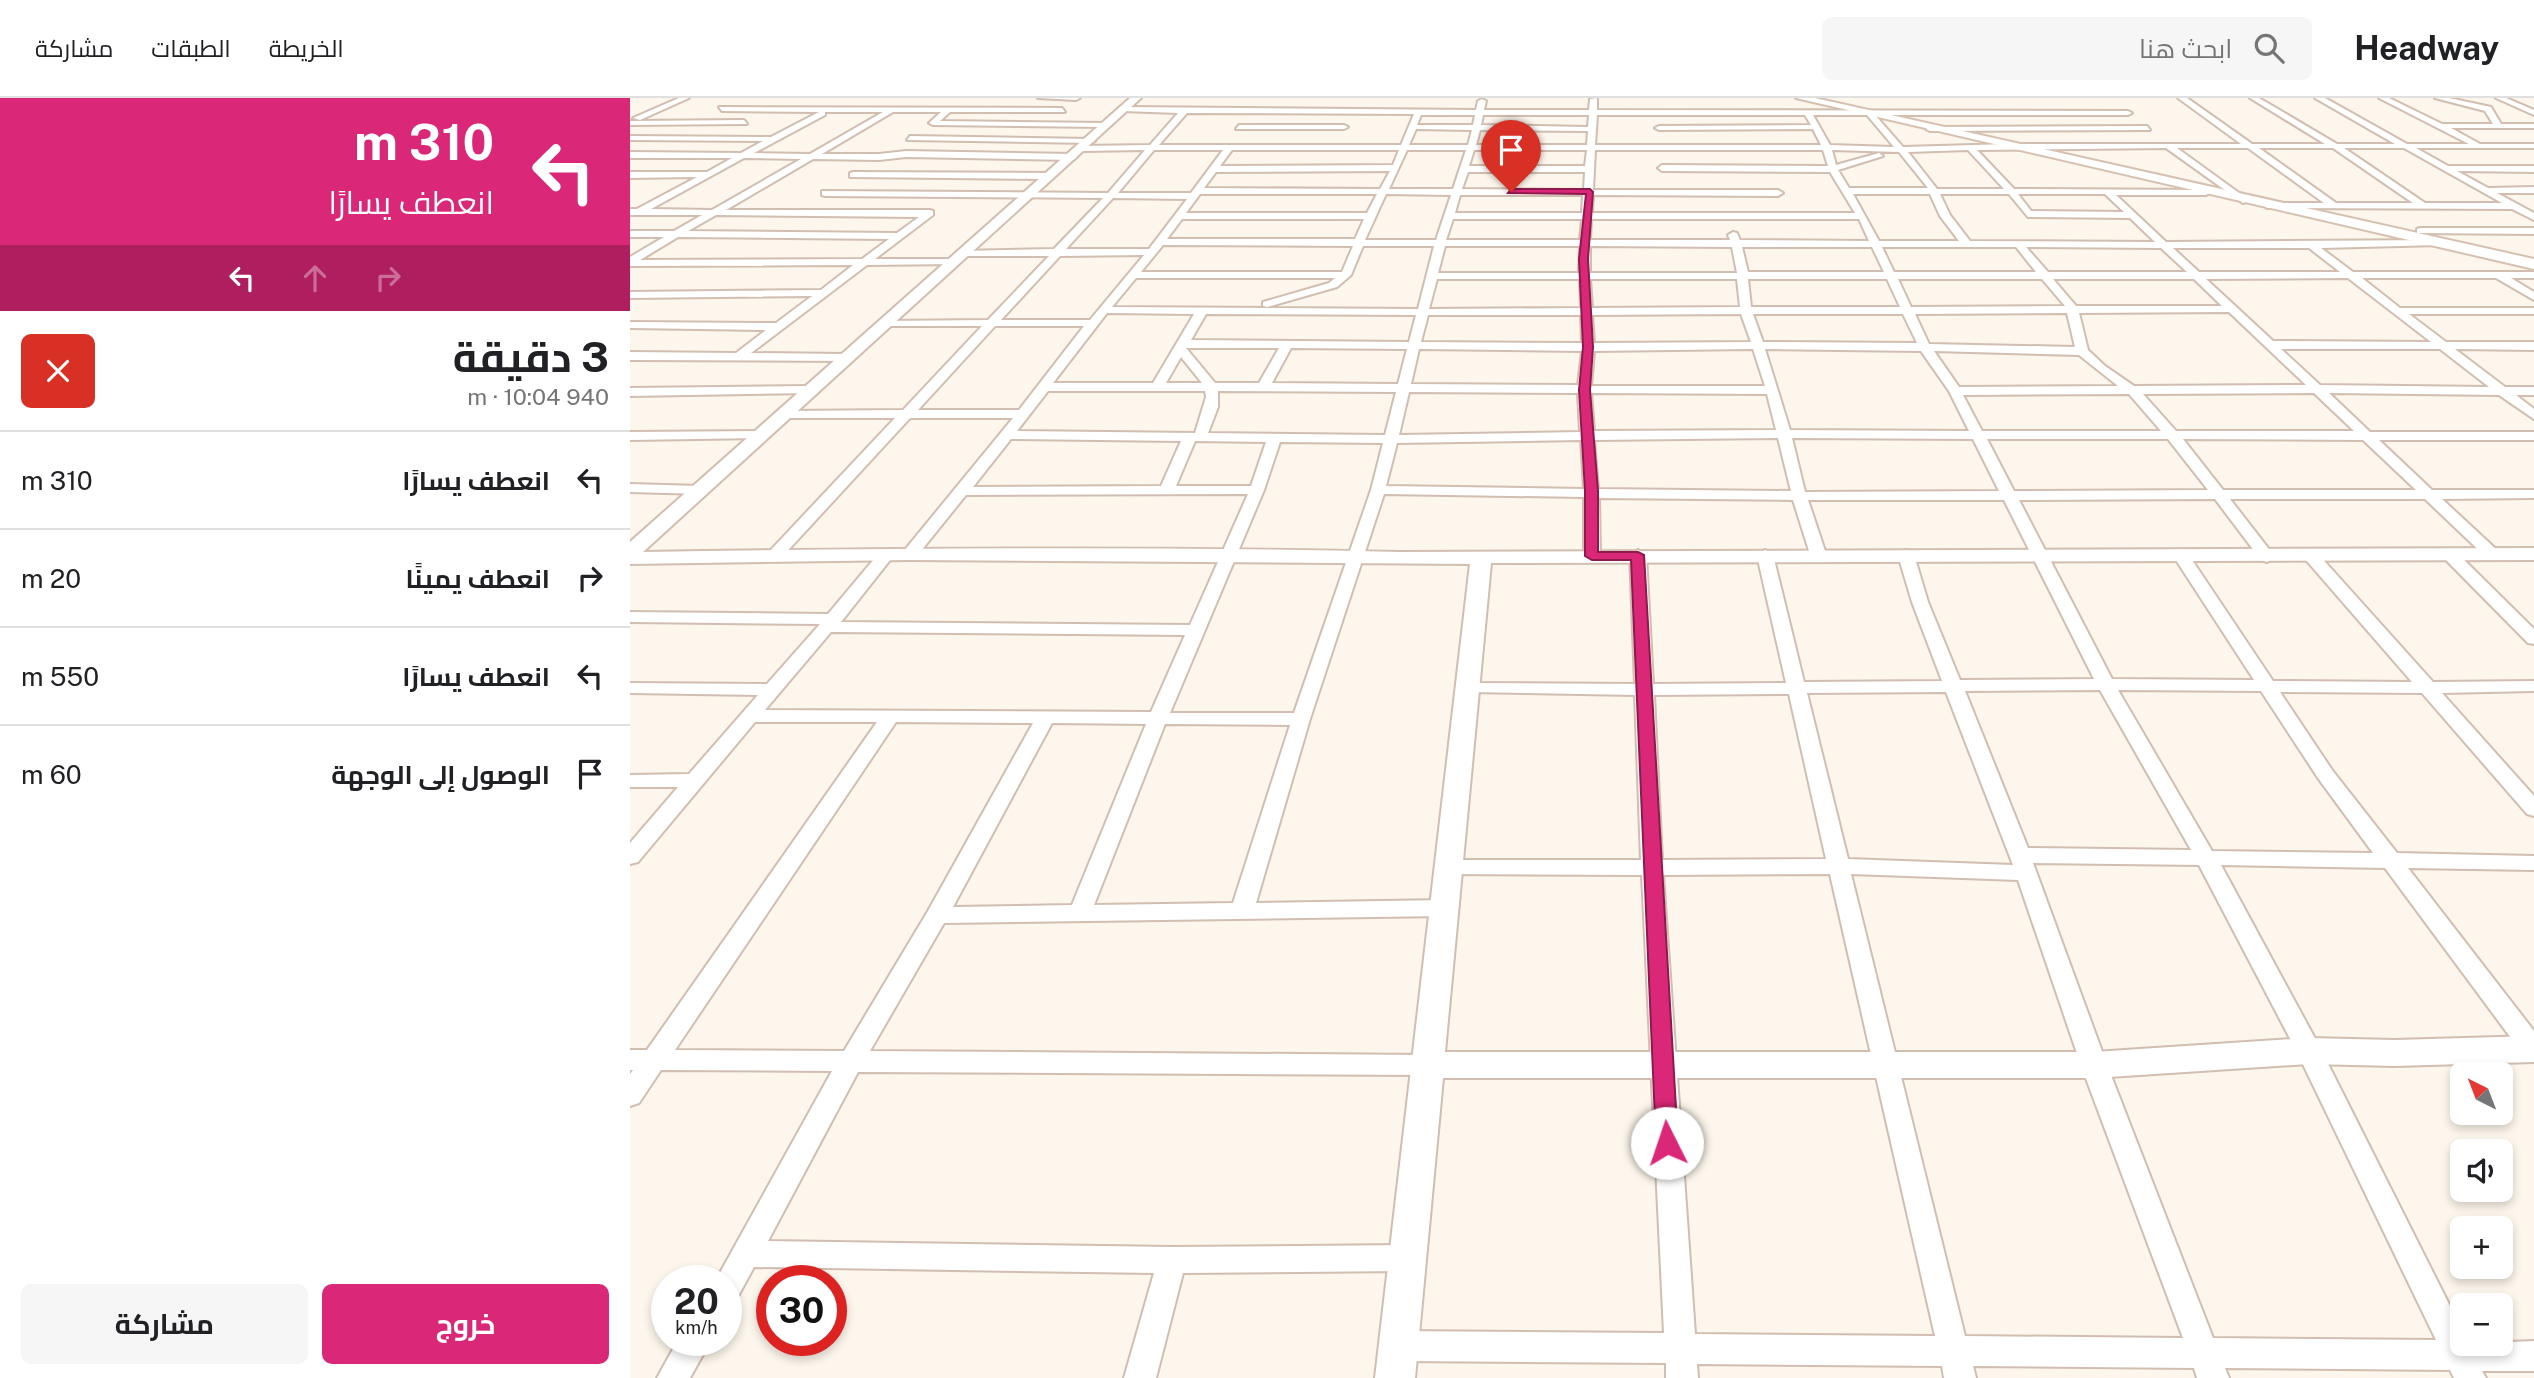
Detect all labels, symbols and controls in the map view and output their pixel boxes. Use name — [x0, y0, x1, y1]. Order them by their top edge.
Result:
search box — [1822, 17, 2312, 80]
icon: search — [2250, 29, 2288, 67]
text: Headway — [2354, 29, 2499, 67]
text: ابحث هنا — [2139, 33, 2232, 64]
text: مشاركة — [35, 34, 113, 62]
text: الطبقات — [151, 34, 231, 62]
text: الخريطة — [269, 34, 344, 62]
text: 310 m — [354, 113, 494, 171]
pin — [1481, 120, 1541, 192]
icon: left — [518, 126, 609, 217]
icon: arrive — [1492, 131, 1530, 169]
text: انعطف يسارًا — [328, 184, 494, 221]
icon: left — [223, 259, 261, 297]
icon: ahead — [296, 259, 334, 297]
icon: right — [369, 259, 407, 297]
text: 3 دقيقة — [453, 332, 609, 381]
button: close — [21, 334, 95, 408]
text: 940 m · 10:04 — [467, 383, 609, 410]
icon: left — [571, 461, 609, 499]
text: 310 m — [21, 465, 93, 496]
text: انعطف يسارًا — [402, 465, 550, 496]
icon: right — [571, 559, 609, 597]
text: 20 m — [21, 563, 81, 594]
text: انعطف يمينًا — [406, 563, 550, 594]
icon: left — [571, 657, 609, 695]
text: 550 m — [21, 661, 99, 692]
text: انعطف يسارًا — [402, 661, 550, 692]
icon: arrive — [571, 755, 609, 793]
text: 60 m — [21, 759, 82, 790]
text: الوصول إلى الوجهة — [331, 759, 550, 790]
north arrow — [2450, 1062, 2513, 1125]
map controls — [2450, 1062, 2513, 1356]
position arrow — [1630, 1106, 1704, 1180]
button: sound — [2450, 1139, 2513, 1202]
button: + — [2450, 1216, 2513, 1279]
speed limit sign: 30 — [756, 1265, 847, 1356]
text: 20 — [674, 1281, 719, 1322]
button: مشاركة — [21, 1284, 308, 1364]
button: خروج — [322, 1284, 609, 1364]
button: − — [2450, 1293, 2513, 1356]
text: km/h — [675, 1317, 718, 1338]

